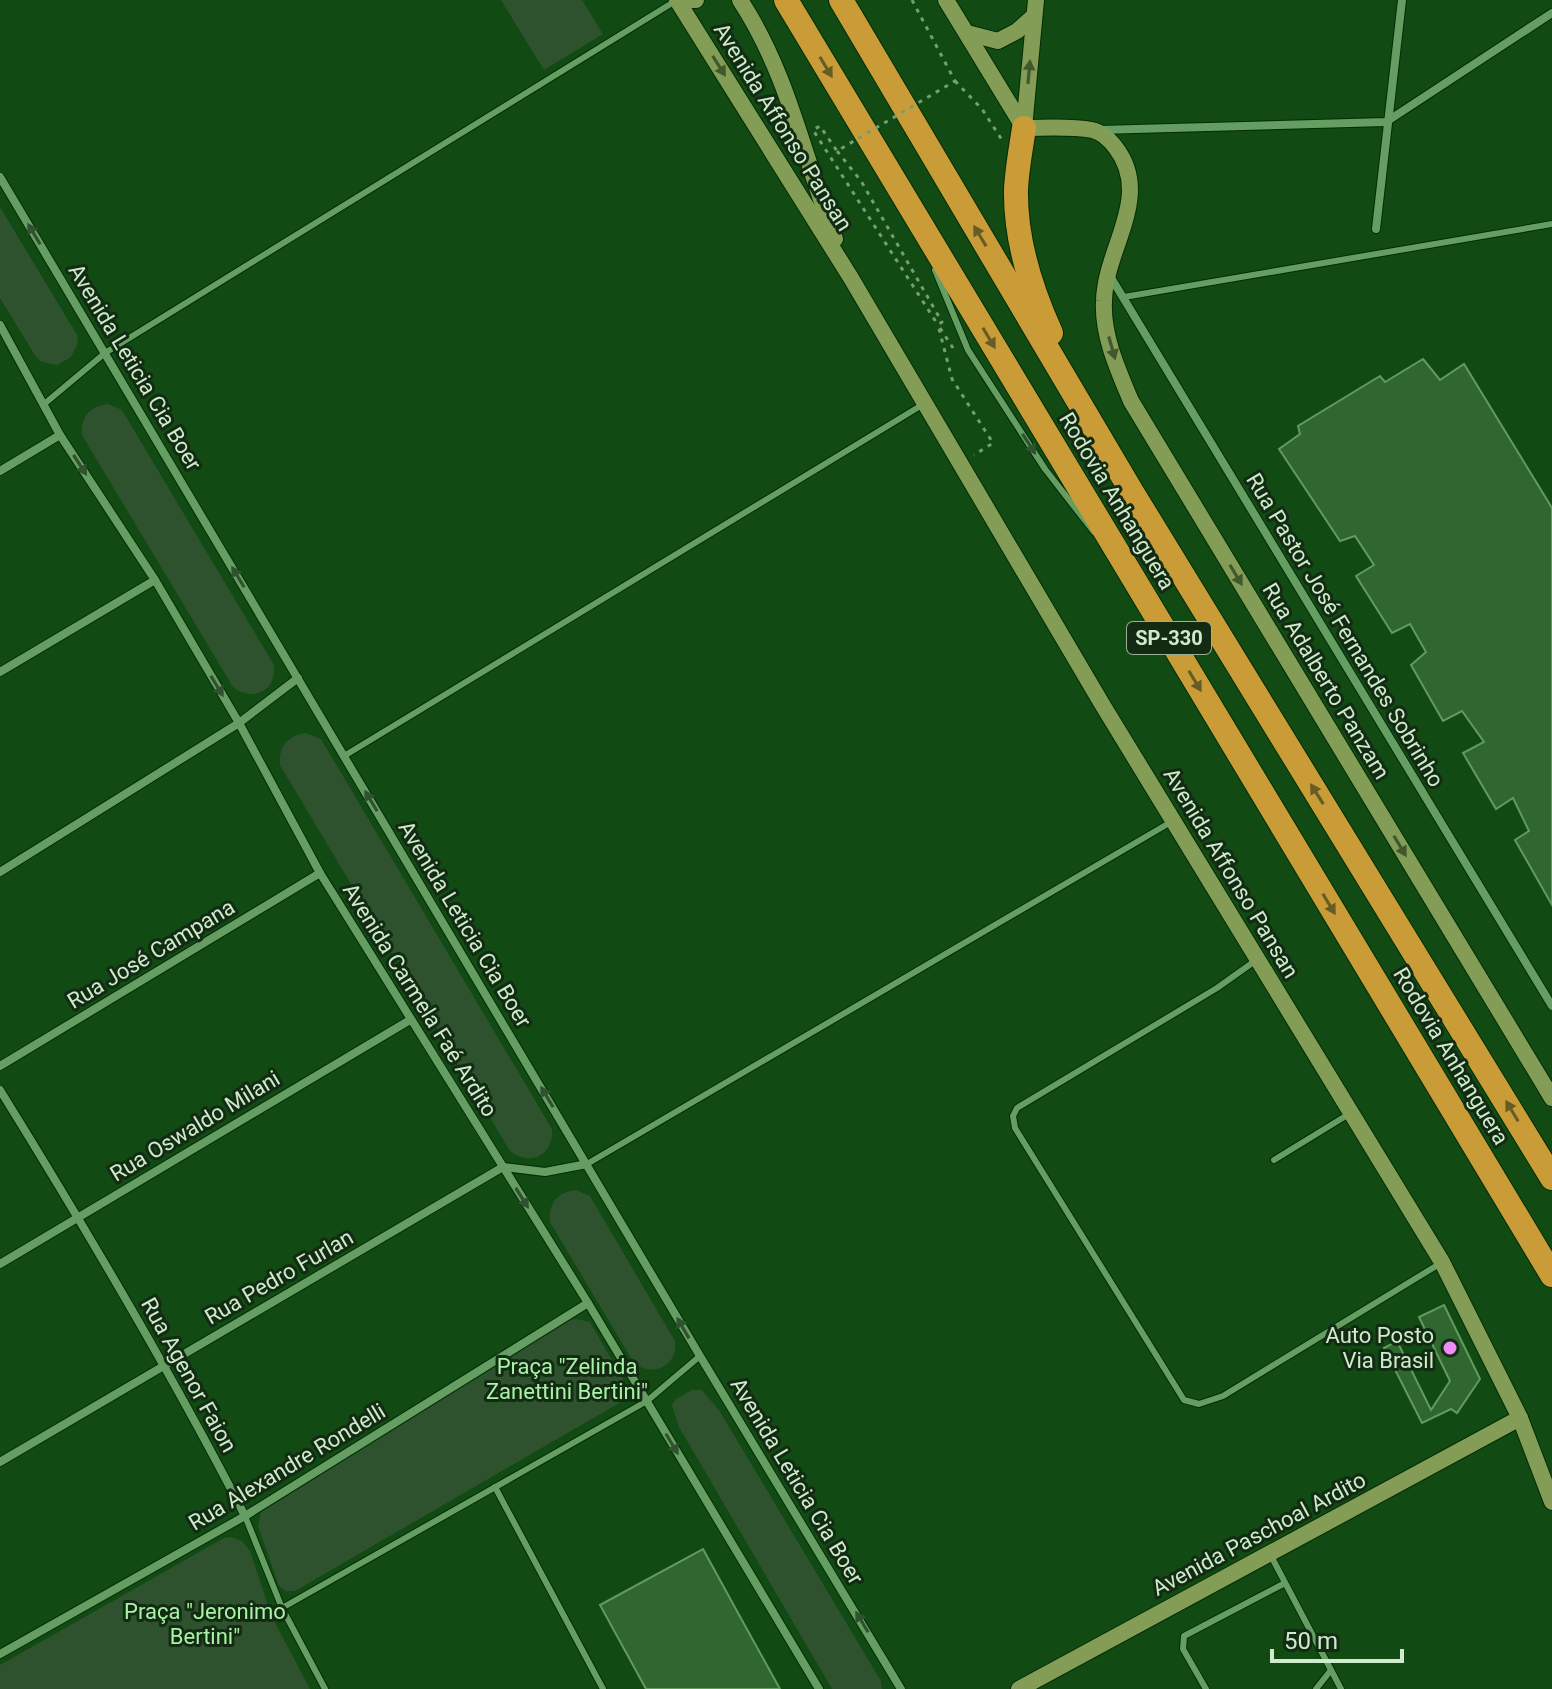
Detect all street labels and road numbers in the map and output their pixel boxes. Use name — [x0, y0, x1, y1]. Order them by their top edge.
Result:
street label: Avenida Affonso Pansan — [709, 18, 857, 236]
street label: Avenida Leticia Cia Boer — [63, 259, 207, 475]
street label: Rodovia Anhanguera — [1054, 408, 1180, 594]
street label: Rua Pastor José Fernandes Sobrinho — [1241, 469, 1449, 791]
street label: Rua Adalberto Panzam — [1258, 578, 1394, 784]
road number: SP-330 — [1127, 622, 1211, 654]
street label: Avenida Affonso Pansan — [1158, 764, 1304, 982]
street label: Avenida Leticia Cia Boer — [393, 816, 537, 1032]
street label: Avenida Carmela Faé Ardito — [338, 879, 502, 1121]
street label: Rua José Campana — [63, 894, 239, 1014]
street label: Rodovia Anhanguera — [1388, 963, 1514, 1149]
street label: Rua Oswaldo Milani — [106, 1066, 284, 1186]
street label: Rua Pedro Furlan — [200, 1224, 358, 1330]
street label: Rua Agenor Faion — [136, 1293, 242, 1457]
street label: Avenida Leticia Cia Boer — [725, 1373, 869, 1589]
street label: Rua Alexandre Rondelli — [184, 1398, 390, 1536]
street label: Avenida Paschoal Ardito — [1148, 1467, 1370, 1601]

